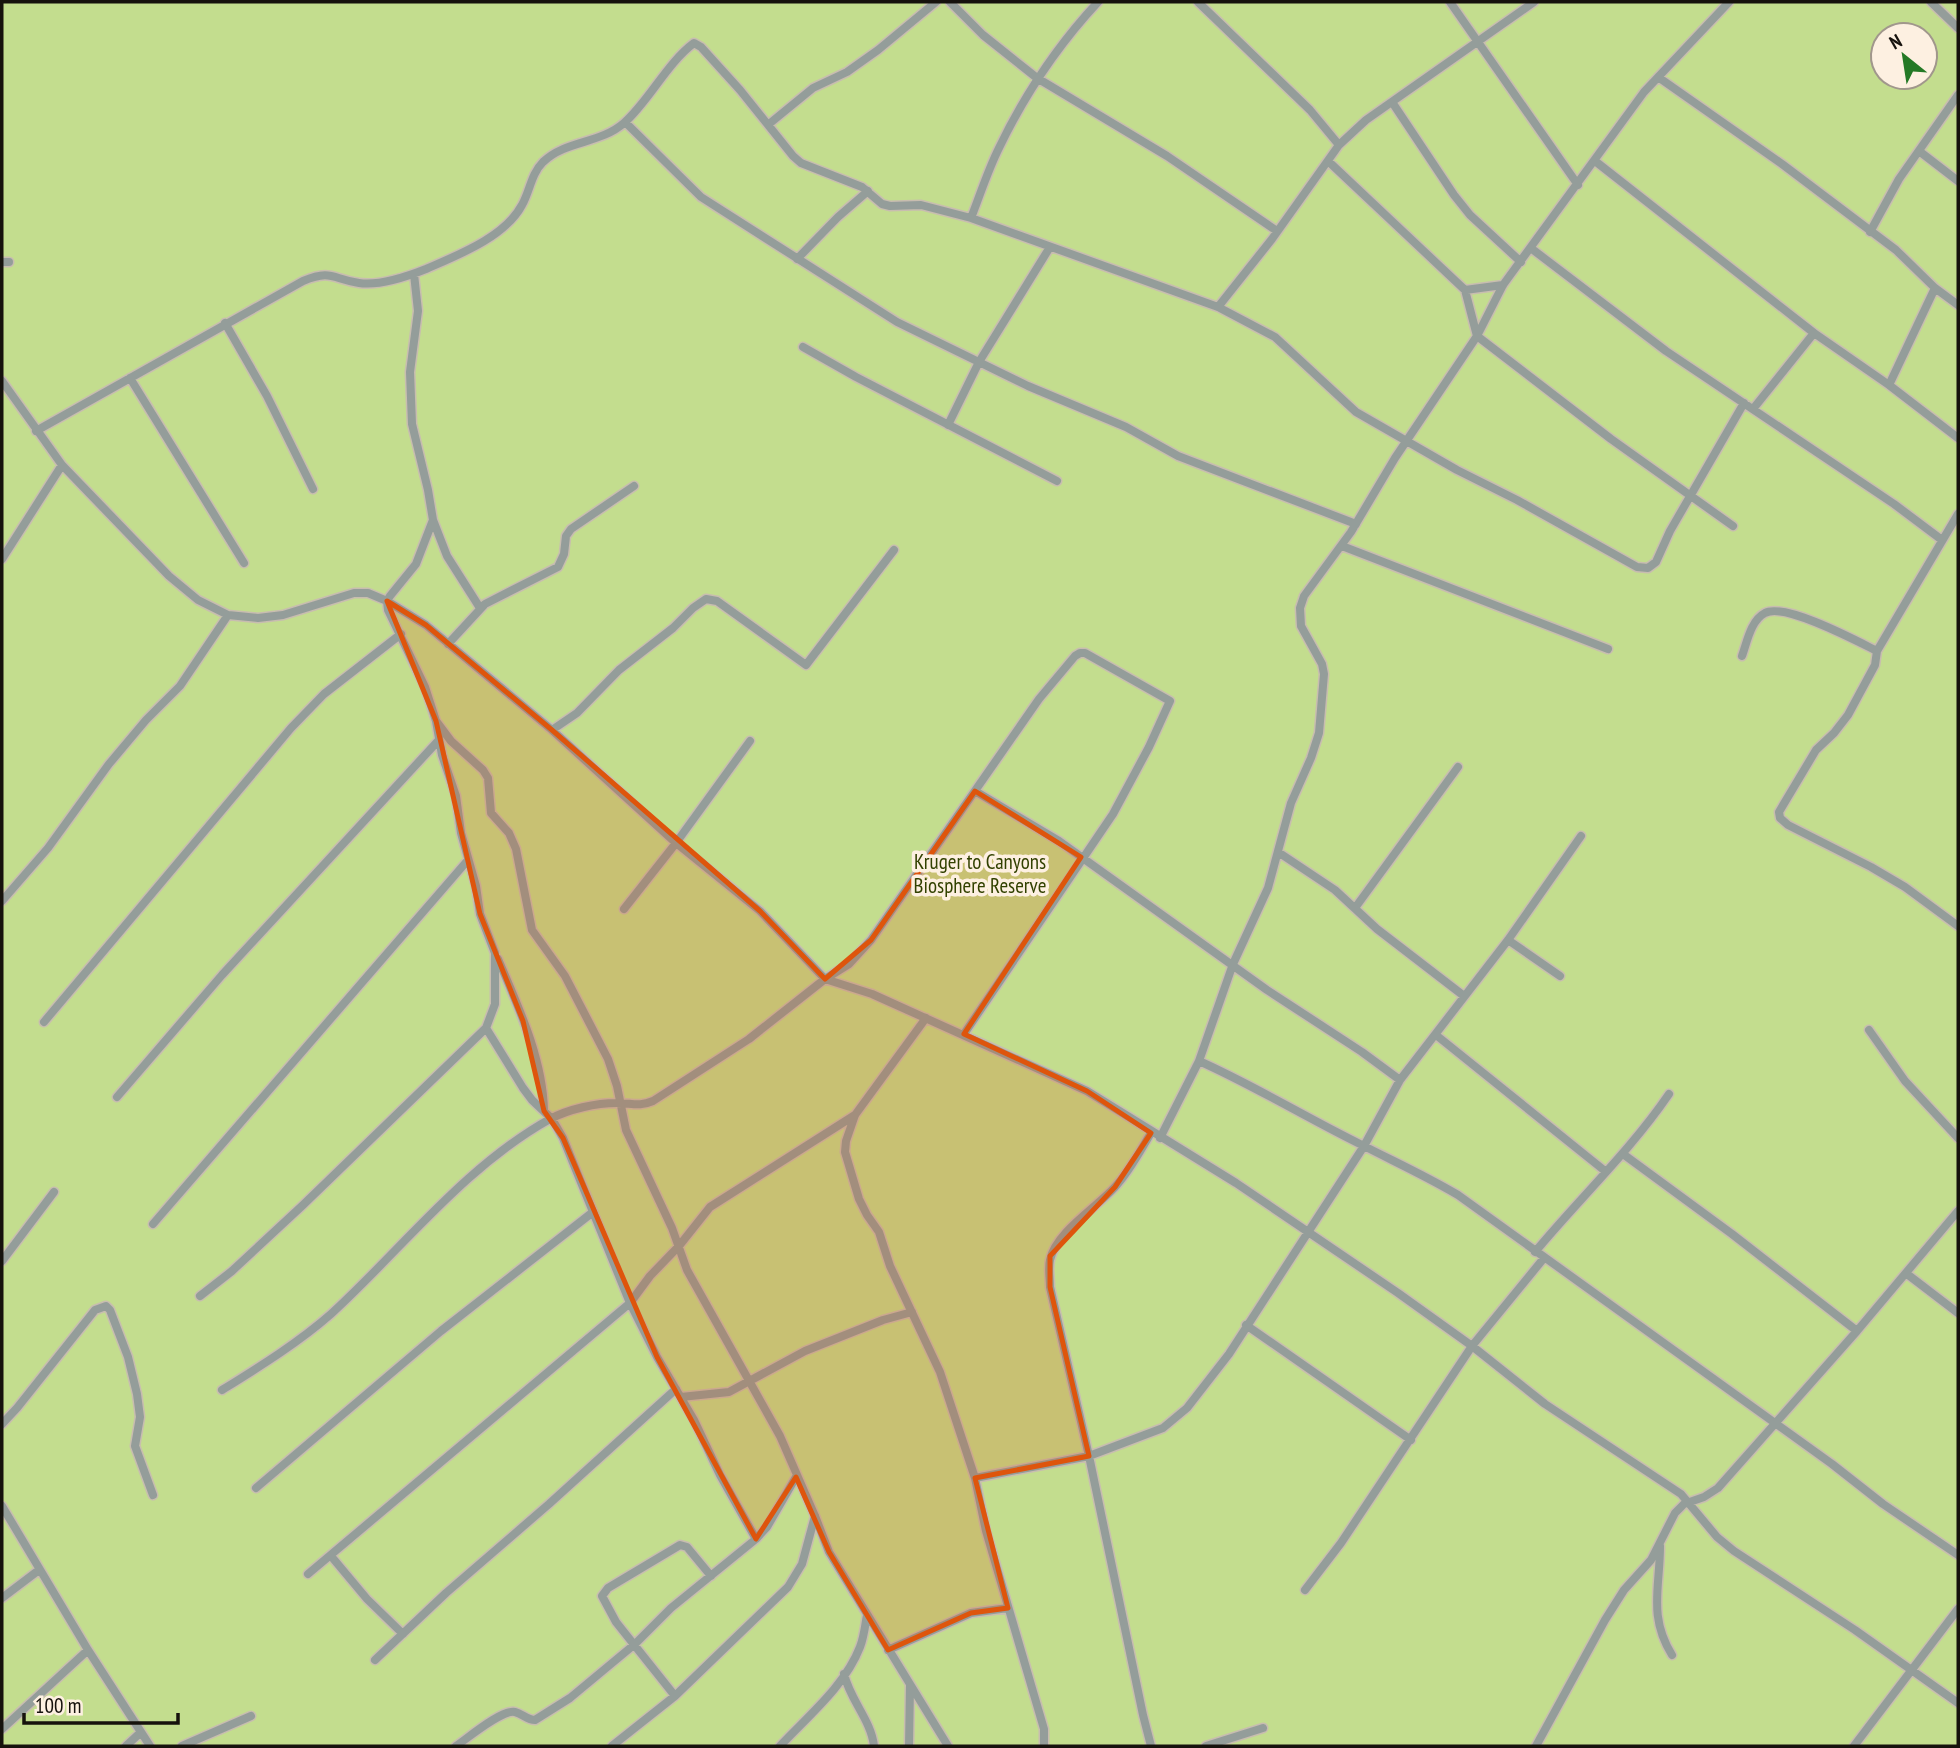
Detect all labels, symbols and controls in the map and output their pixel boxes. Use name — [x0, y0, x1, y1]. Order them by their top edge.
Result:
north arrow — [1869, 21, 1939, 91]
text: N — [1885, 28, 1906, 54]
park label: Kruger to Canyons Biosphere Reserve — [914, 848, 1046, 899]
scale bar — [24, 1682, 178, 1726]
text: 100 m — [35, 1692, 81, 1719]

